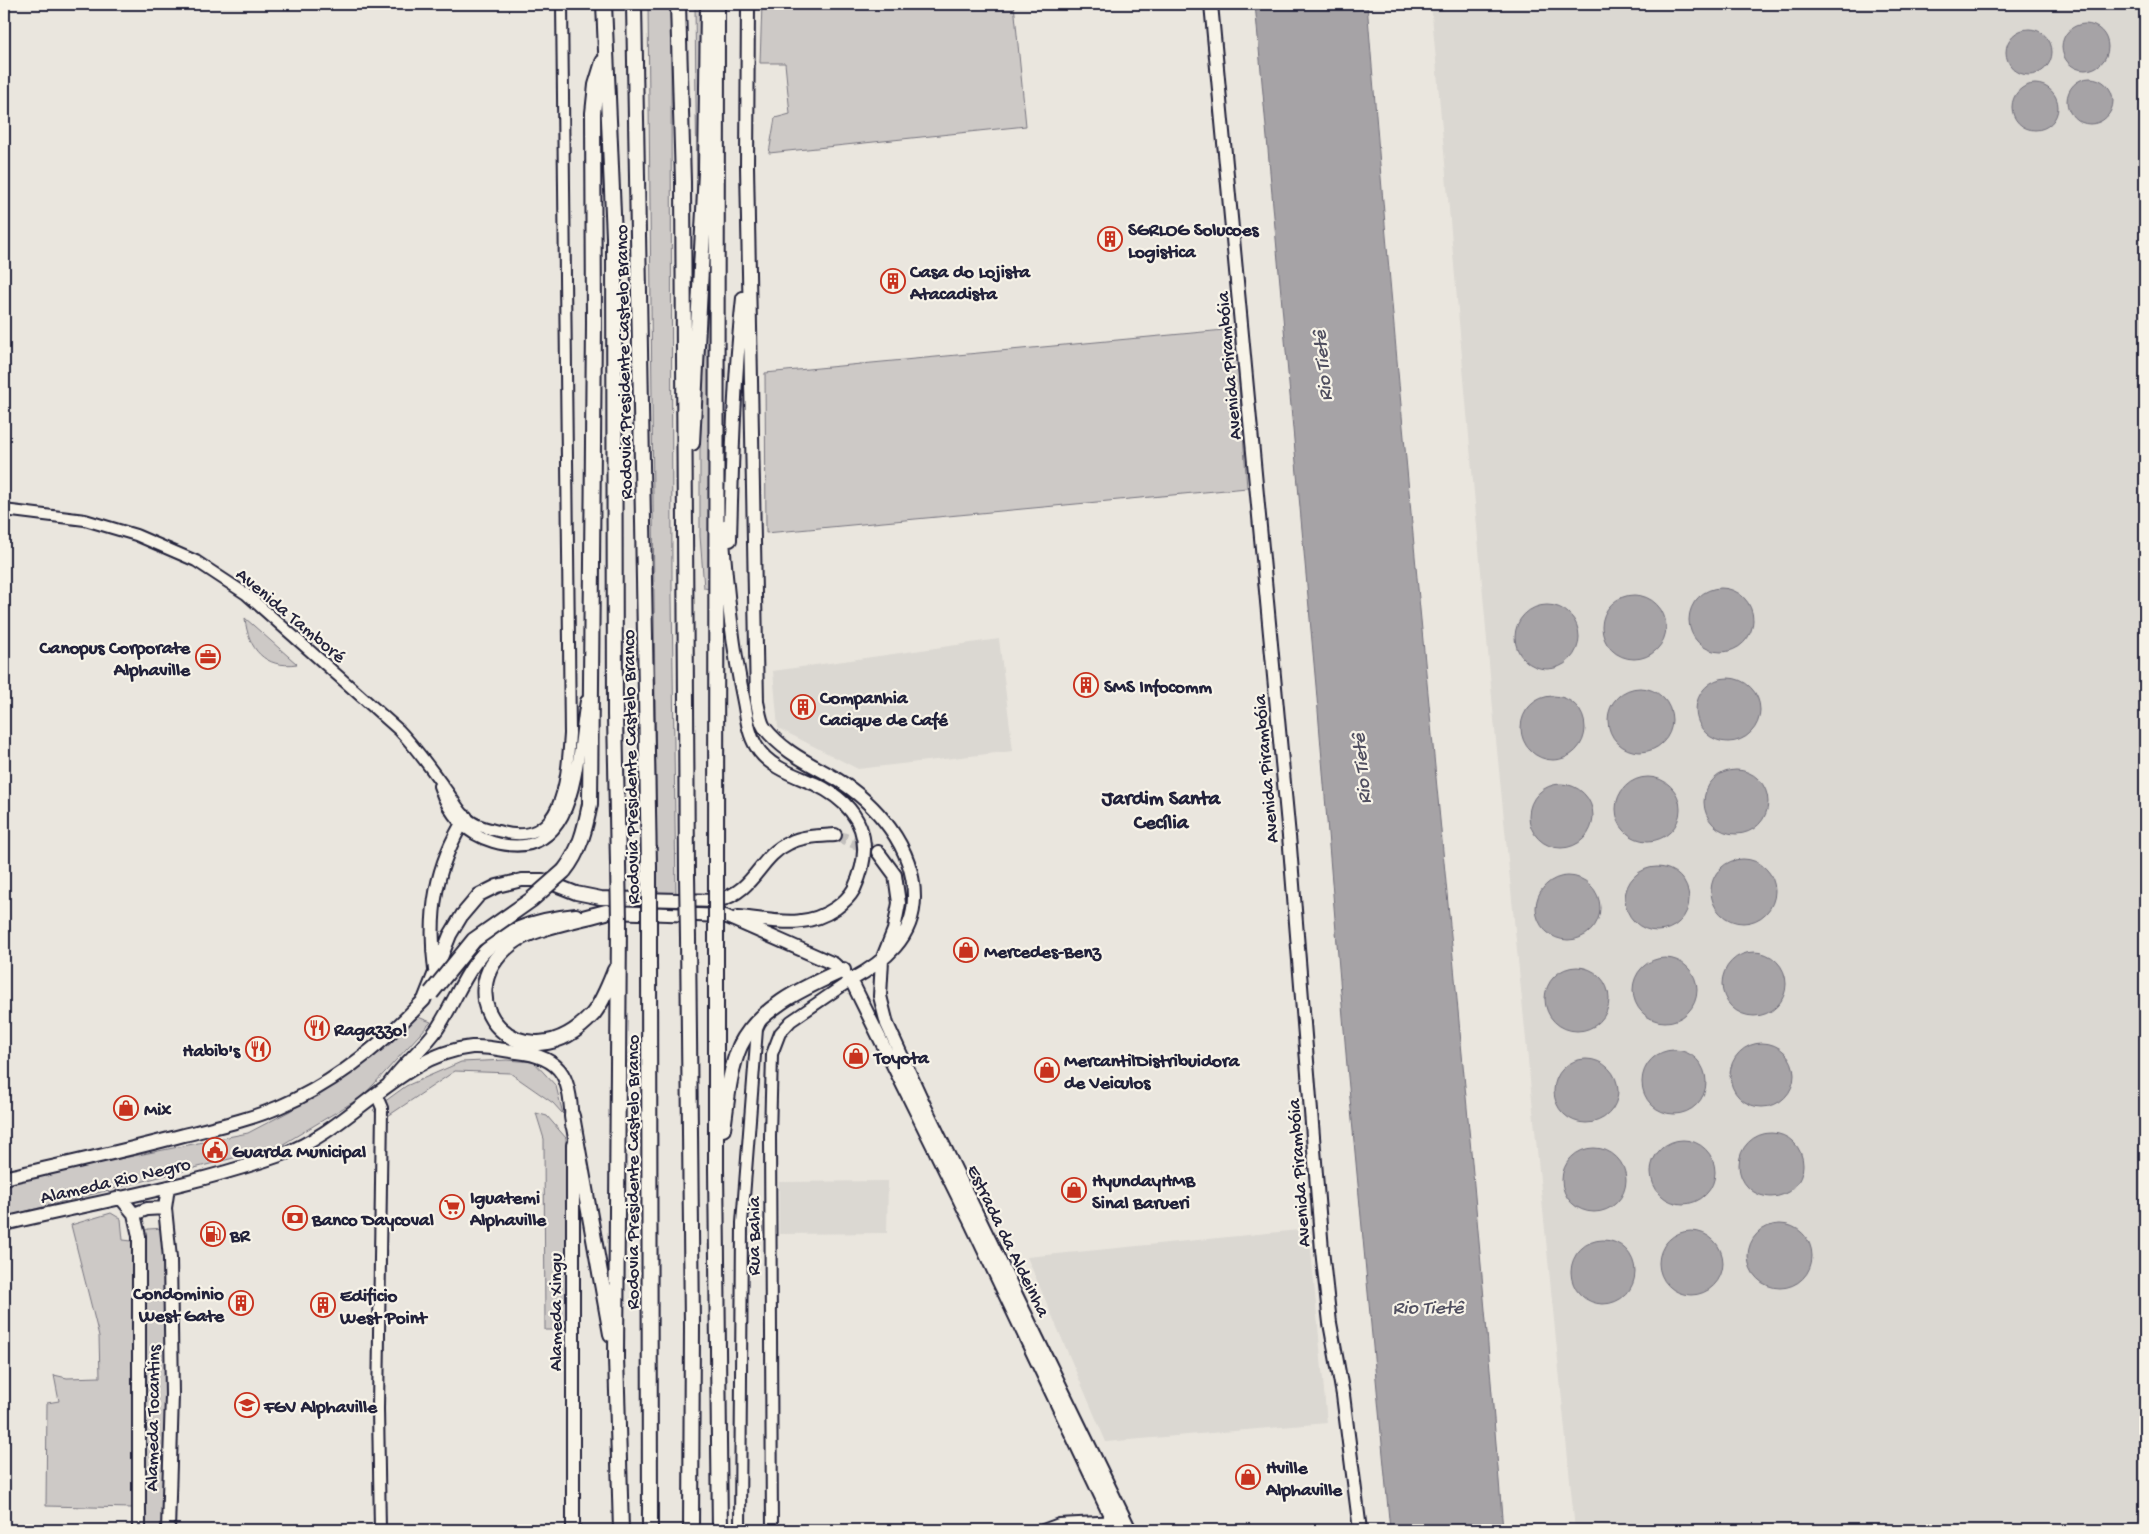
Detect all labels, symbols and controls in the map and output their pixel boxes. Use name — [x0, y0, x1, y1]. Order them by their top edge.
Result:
place label: SGRLOG Solucoes Logistica — [1128, 220, 1260, 265]
street label: Rodovia Presidente Castelo Branco — [612, 224, 639, 500]
building icon: SGRLOG Solucoes Logistica — [1097, 226, 1123, 252]
place label: Casa do Lojista Atacadista — [909, 262, 1032, 307]
building icon: Casa do Lojista Atacadista — [880, 268, 906, 294]
street label: Avenida Pirambóia — [1212, 289, 1248, 441]
water label: Rio Tietê — [1310, 328, 1339, 402]
street label: Avenida Tamboré — [230, 564, 350, 669]
street label: Rodovia Presidente Castelo Branco — [619, 629, 646, 905]
place label: Canopus Corporate Alphaville — [39, 638, 191, 683]
office icon: Canopus Corporate Alphaville — [195, 644, 221, 670]
building icon: SMS Infocomm — [1073, 672, 1099, 698]
place label: SMS Infocomm — [1104, 677, 1212, 700]
place label: Companhia Cacique de Café — [819, 688, 949, 733]
street label: Avenida Pirambóia — [1249, 692, 1285, 844]
building icon: Companhia Cacique de Café — [790, 694, 816, 720]
water label: Rio Tietê — [1349, 731, 1378, 805]
district label: Jardim Santa Cecília — [1101, 788, 1222, 837]
shop icon: Mercedes-Benz — [953, 937, 979, 963]
place label: Mercedes-Benz — [984, 942, 1102, 965]
restaurant icon: Ragazzo! — [304, 1015, 330, 1041]
place label: Ragazzo! — [333, 1020, 407, 1043]
street label: Rodovia Presidente Castelo Branco — [623, 1034, 646, 1309]
restaurant icon: Habib's — [245, 1036, 271, 1062]
place label: Habib's — [183, 1041, 241, 1064]
shop icon: Toyota — [843, 1043, 869, 1069]
place label: Toyota — [872, 1048, 930, 1071]
place label: MercantilDistribuidora de Veiculos — [1064, 1051, 1241, 1096]
shop icon: MercantilDistribuidora de Veiculos — [1034, 1057, 1060, 1083]
shop icon: Mix — [113, 1095, 139, 1121]
street label: Avenida Pirambóia — [1284, 1096, 1317, 1248]
place label: Mix — [144, 1100, 172, 1123]
public building icon: Guarda Municipal — [202, 1137, 228, 1163]
place label: Guarda Municipal — [232, 1142, 366, 1165]
street label: Alameda Rio Negro — [38, 1154, 193, 1211]
street label: Estrada da Aldeinha — [960, 1162, 1054, 1323]
place label: HyundayHMB Sinal Barueri — [1092, 1171, 1196, 1216]
shop icon: HyundayHMB Sinal Barueri — [1061, 1177, 1087, 1203]
place label: Iguatemi Alphaville — [469, 1188, 547, 1233]
supermarket icon: Iguatemi Alphaville — [439, 1194, 465, 1220]
street label: Rua Bahia — [744, 1195, 767, 1276]
bank icon: Banco Daycoval — [282, 1205, 308, 1231]
place label: Banco Daycoval — [311, 1210, 434, 1233]
fuel station icon: BR — [200, 1221, 226, 1247]
place label: BR — [229, 1226, 251, 1249]
street label: Alameda Xingu — [546, 1253, 569, 1371]
place label: Condominio West Gate — [132, 1284, 225, 1329]
place label: Edificio West Point — [339, 1286, 429, 1331]
building icon: Condominio West Gate — [228, 1290, 254, 1316]
building icon: Edificio West Point — [310, 1292, 336, 1318]
water label: Rio Tietê — [1393, 1298, 1465, 1321]
street label: Alameda Tocantins — [142, 1344, 167, 1492]
school or university icon: FGV Alphaville — [234, 1392, 260, 1418]
place label: FGV Alphaville — [263, 1397, 378, 1420]
place label: Hville Alphaville — [1265, 1458, 1343, 1503]
shop icon: Hville Alphaville — [1235, 1464, 1261, 1490]

